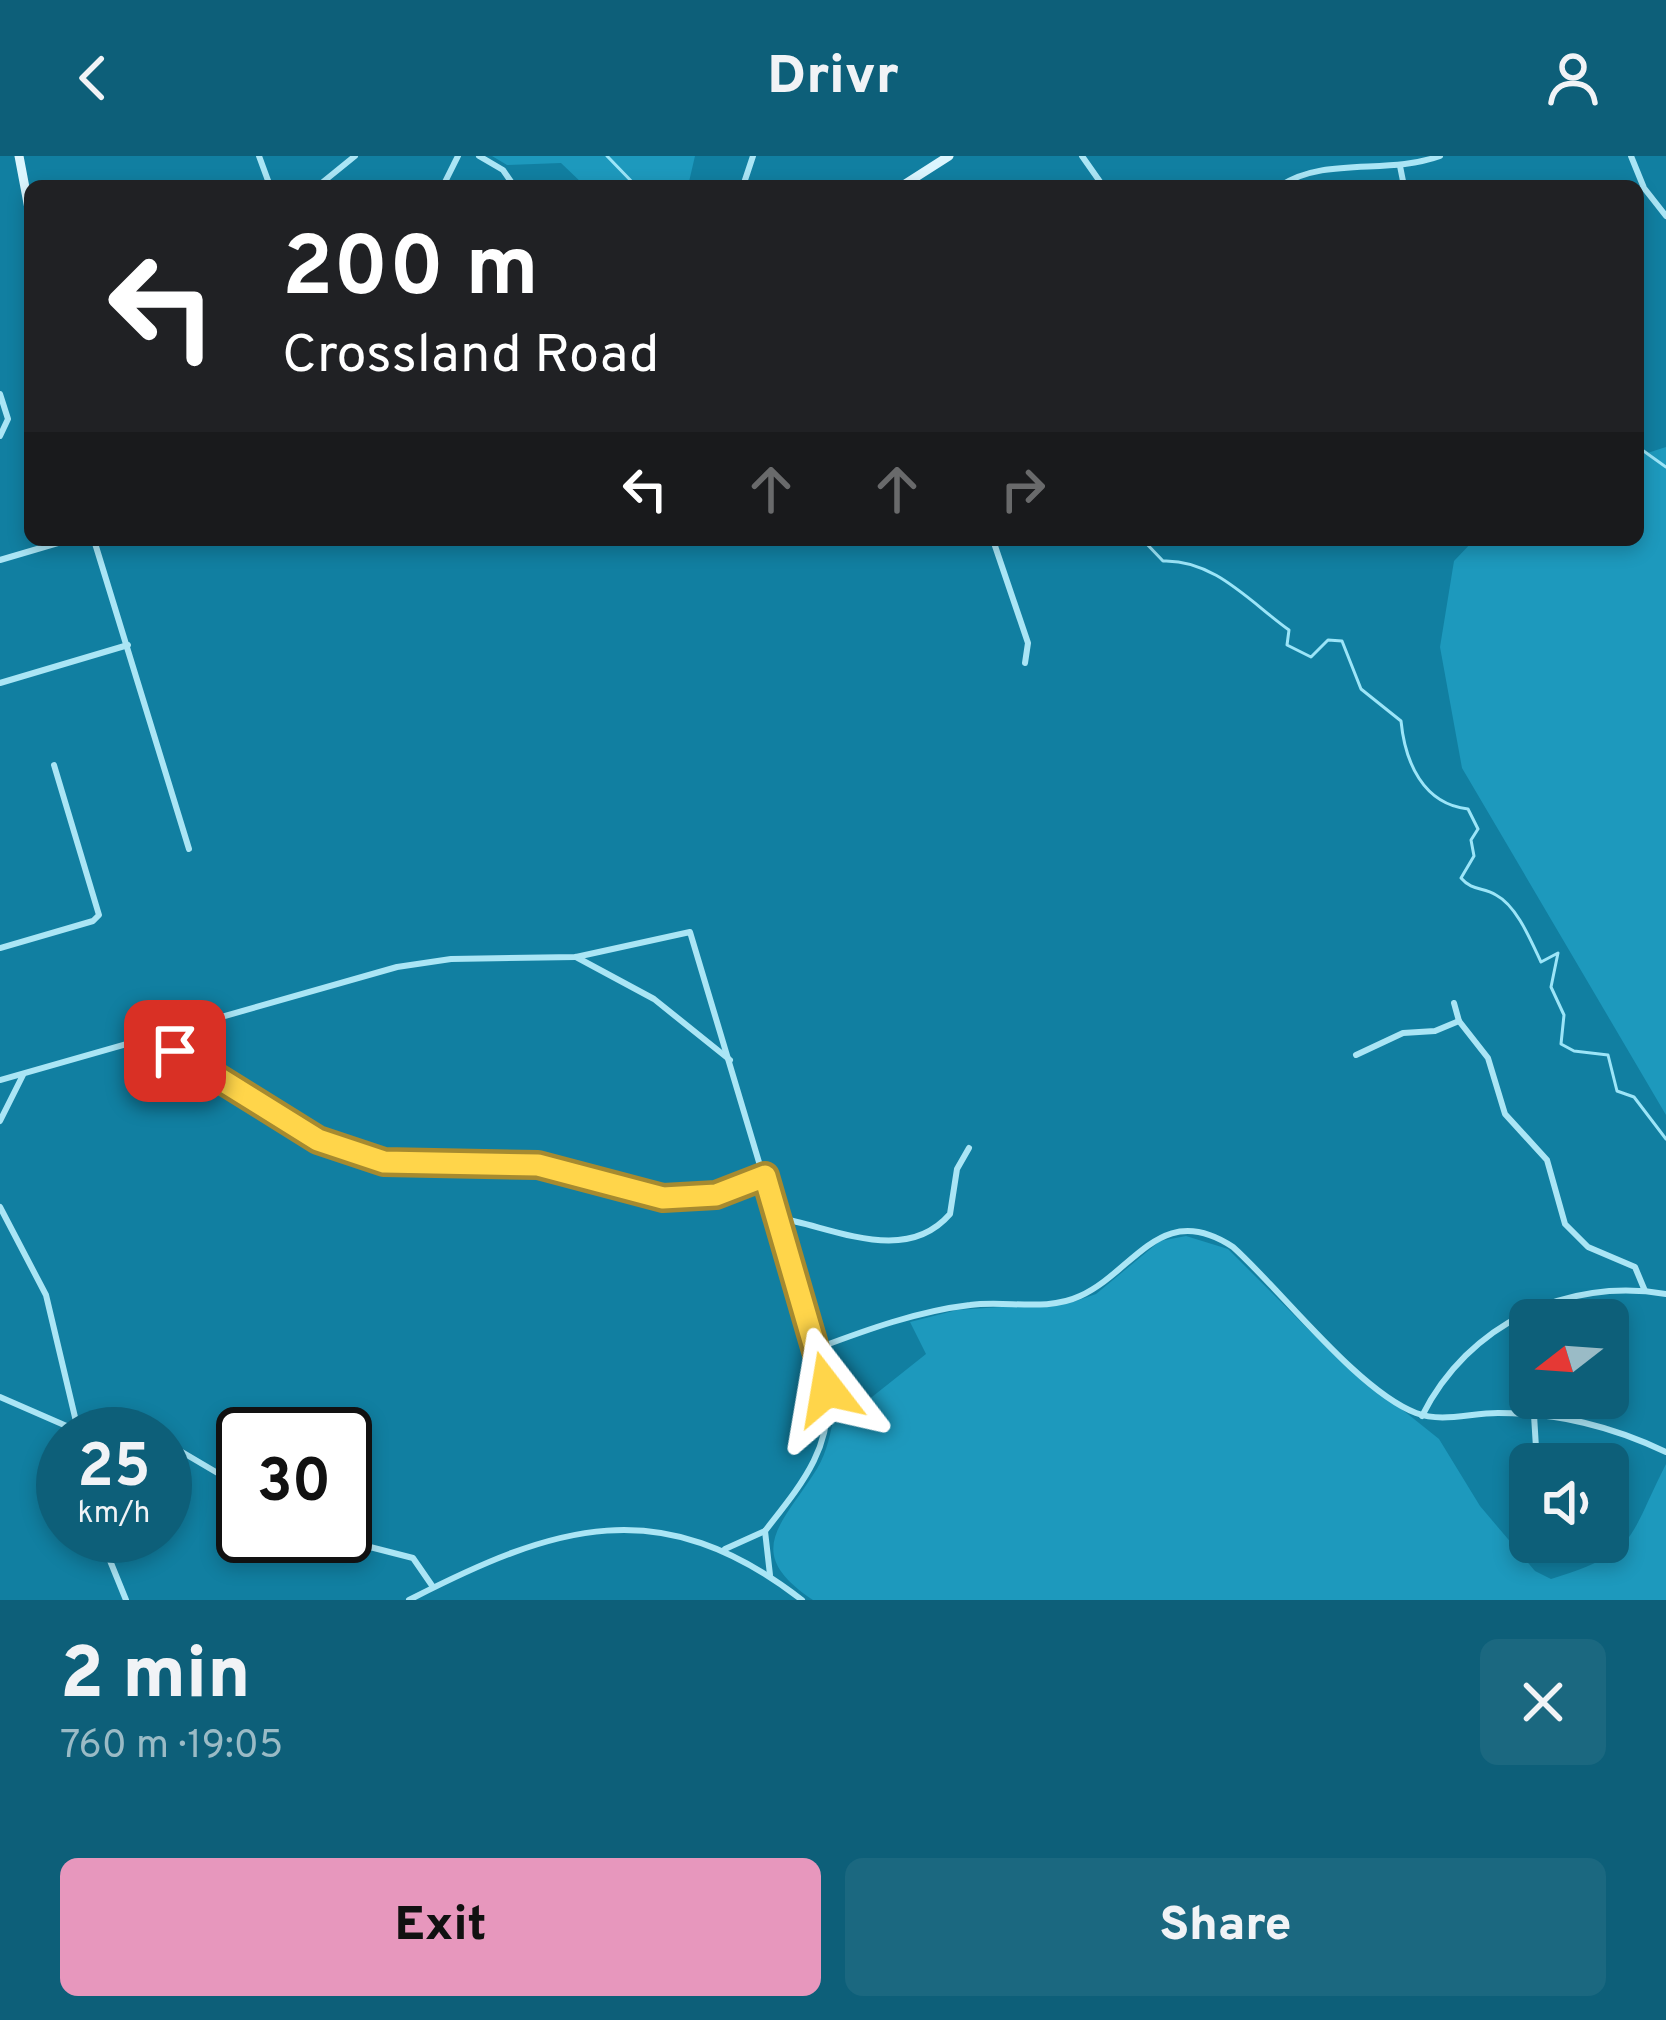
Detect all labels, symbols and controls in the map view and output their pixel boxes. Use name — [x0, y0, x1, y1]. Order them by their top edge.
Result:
text: Drivr — [767, 44, 899, 113]
icon: back — [60, 45, 126, 111]
icon: person — [1540, 45, 1606, 111]
text: 200 m — [282, 219, 539, 325]
icon: left — [84, 228, 240, 384]
text: Crossland Road — [282, 323, 659, 392]
icon: left — [612, 456, 678, 522]
icon: ahead — [738, 456, 804, 522]
icon: ahead — [864, 456, 930, 522]
icon: right — [990, 456, 1056, 522]
pin — [124, 1000, 226, 1102]
icon: arrive — [142, 1018, 208, 1084]
north arrow — [1509, 1299, 1629, 1419]
map controls — [1509, 1299, 1629, 1563]
position arrow — [764, 1326, 890, 1452]
speed limit sign: 30 — [216, 1407, 372, 1563]
text: 25 — [77, 1432, 151, 1508]
button: sound — [1509, 1443, 1629, 1563]
text: km/h — [78, 1496, 150, 1533]
text: 2 min — [60, 1632, 250, 1724]
button: close — [1480, 1639, 1606, 1765]
text: 760 m · 19:05 — [60, 1723, 283, 1772]
button: Exit — [60, 1858, 821, 1996]
button: Share — [845, 1858, 1606, 1996]

